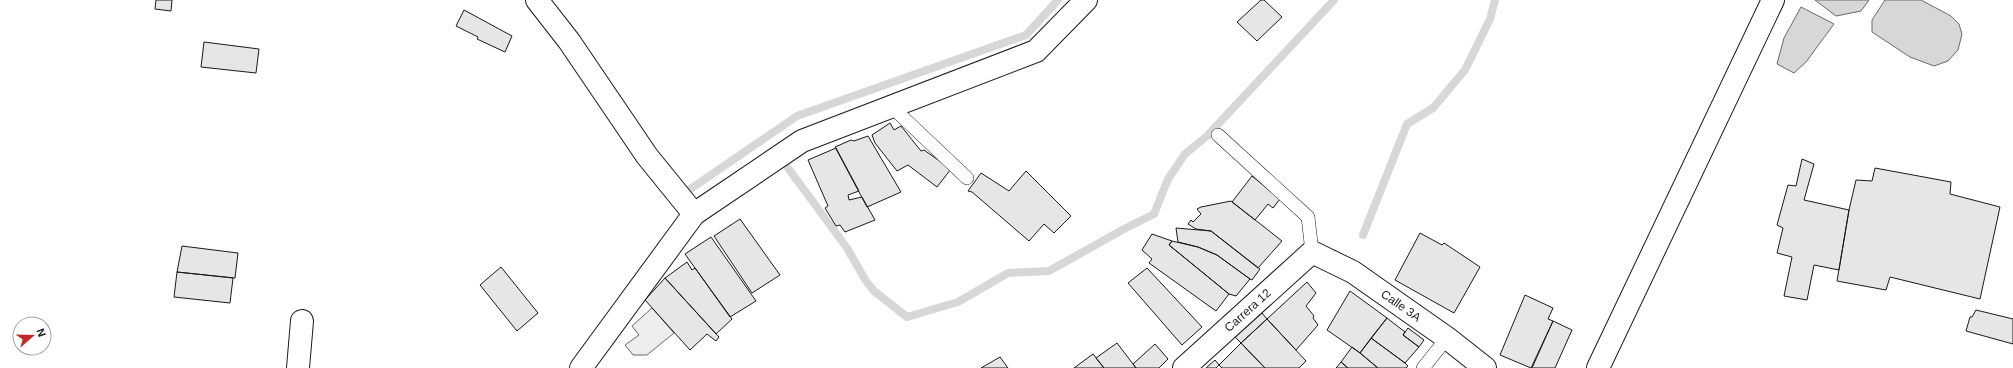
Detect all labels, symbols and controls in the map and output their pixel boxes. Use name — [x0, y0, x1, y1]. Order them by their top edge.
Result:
street label: Carrera 12 — [1222, 286, 1274, 335]
street label: Calle 3A — [1378, 287, 1424, 324]
north arrow — [12, 316, 52, 356]
text: N — [34, 327, 48, 338]

